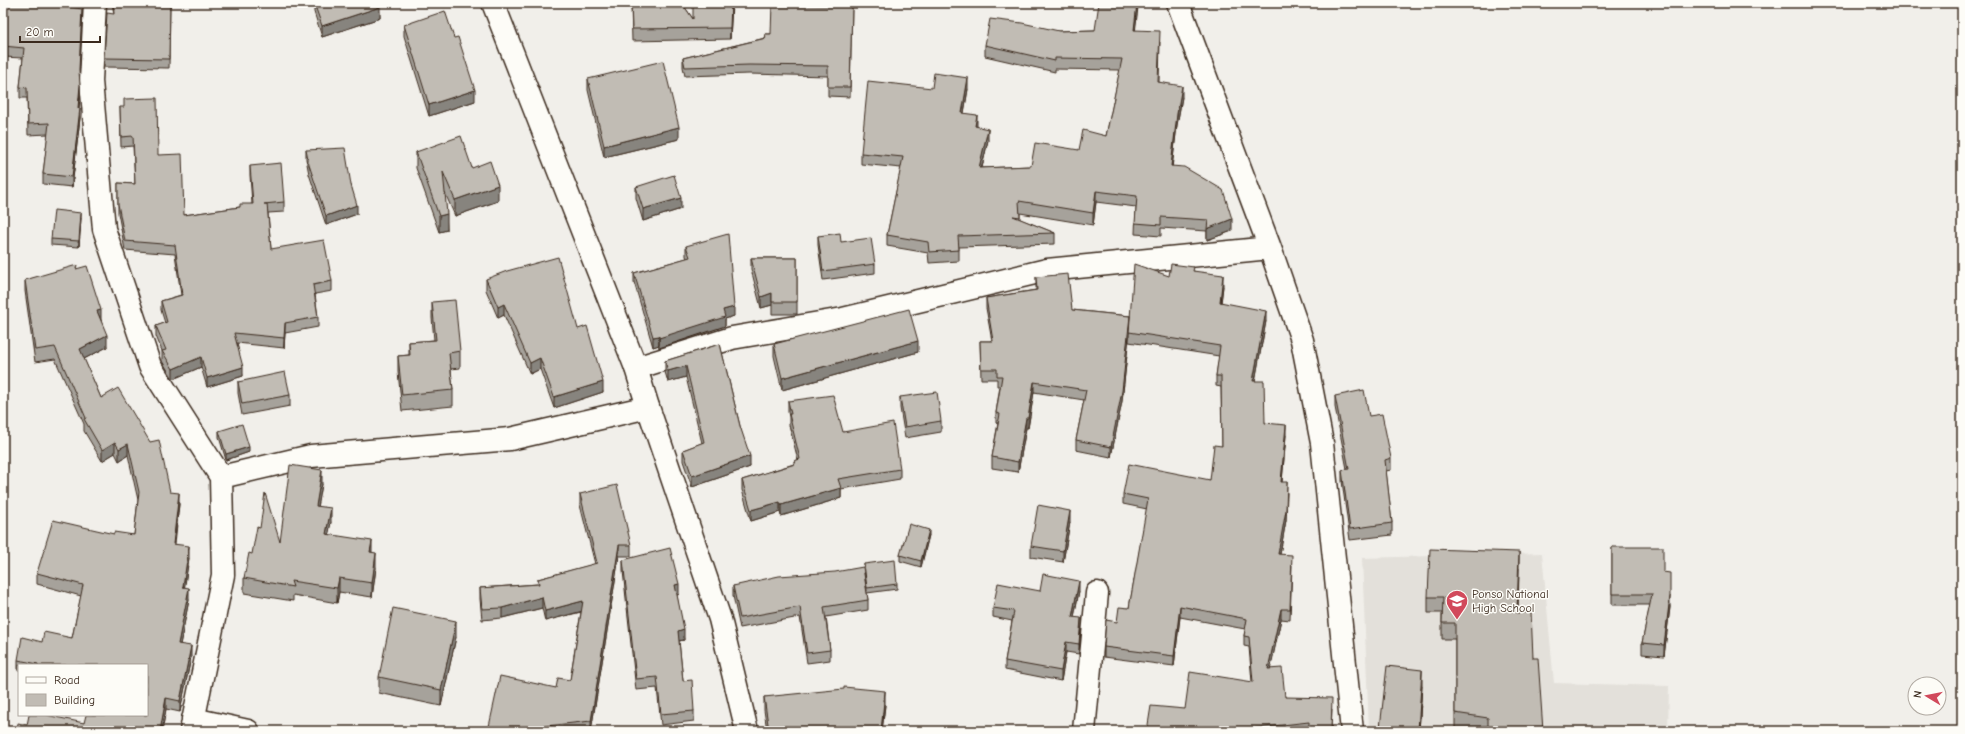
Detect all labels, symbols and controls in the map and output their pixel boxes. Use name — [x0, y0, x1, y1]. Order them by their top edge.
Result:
scale bar — [20, 18, 100, 44]
text: 20 m — [26, 25, 54, 39]
place label: Ponso National High School — [1472, 587, 1549, 615]
school or university icon: Ponso National High School — [1444, 588, 1470, 621]
legend — [18, 664, 148, 716]
text: Road — [54, 673, 80, 687]
north arrow — [1907, 676, 1947, 716]
text: N — [1911, 690, 1925, 699]
text: Building — [54, 693, 95, 707]

